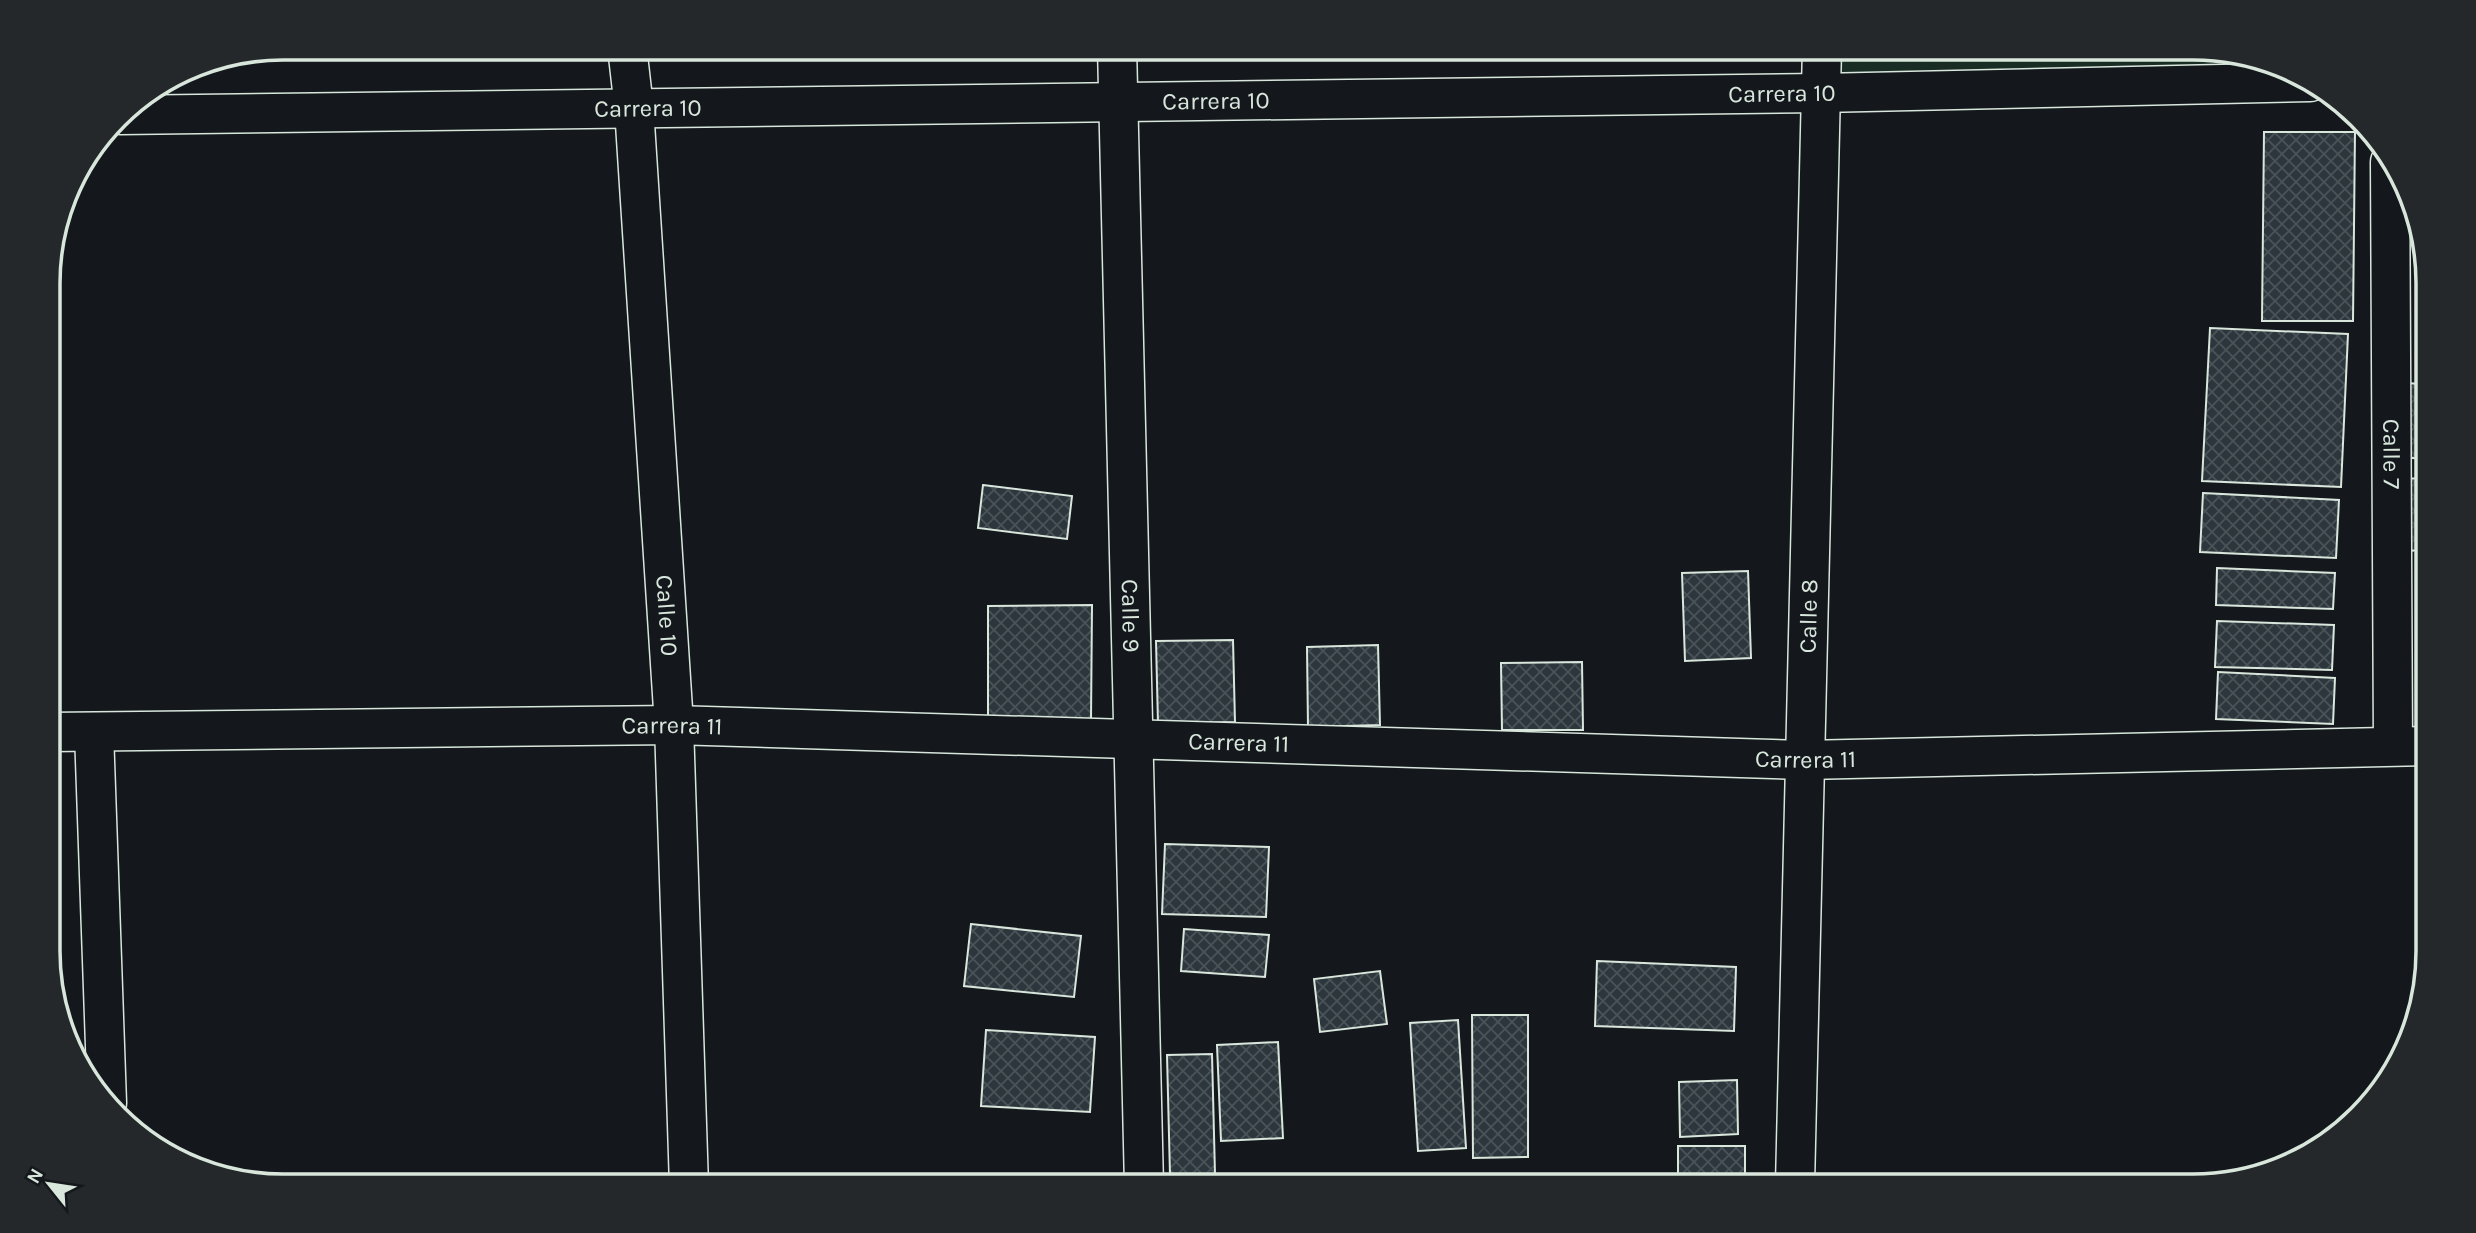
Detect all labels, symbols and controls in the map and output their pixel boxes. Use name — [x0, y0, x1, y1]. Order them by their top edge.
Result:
street label: Carrera 10 — [1728, 79, 1836, 108]
street label: Carrera 10 — [1162, 86, 1270, 116]
street label: Carrera 10 — [594, 93, 702, 123]
street label: Calle 7 — [2377, 419, 2406, 489]
street label: Calle 10 — [650, 574, 684, 657]
street label: Calle 9 — [1116, 579, 1145, 653]
street label: Calle 8 — [1794, 579, 1823, 654]
street label: Carrera 11 — [621, 711, 723, 740]
street label: Carrera 11 — [1188, 727, 1290, 758]
street label: Carrera 11 — [1754, 744, 1856, 774]
north arrow — [14, 1149, 84, 1219]
text: N — [22, 1165, 48, 1187]

